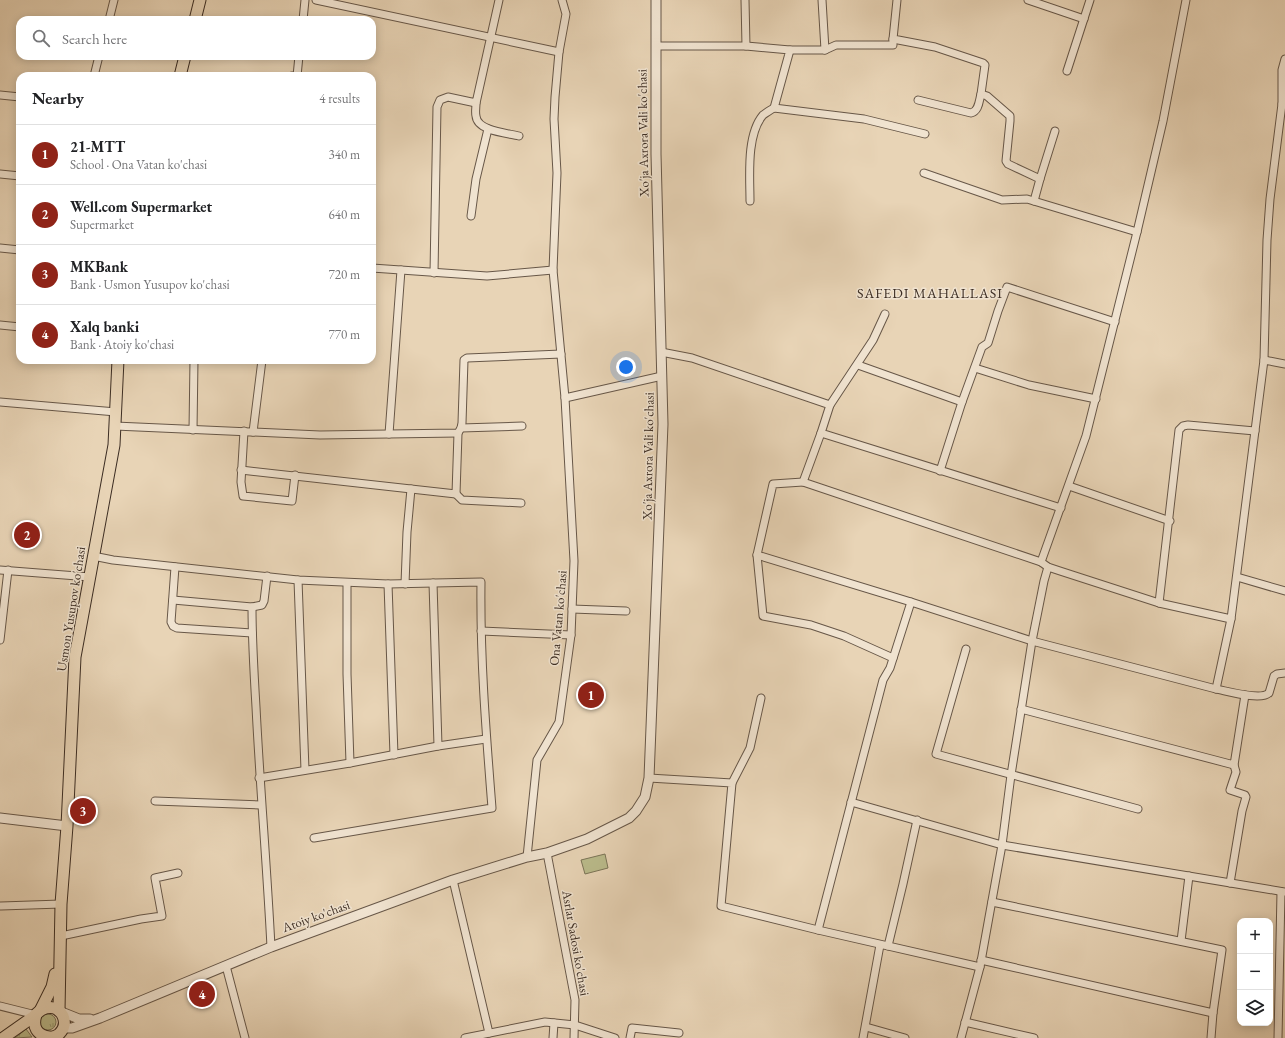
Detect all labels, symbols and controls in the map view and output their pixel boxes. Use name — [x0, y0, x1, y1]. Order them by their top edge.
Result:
search box — [16, 16, 376, 60]
icon: search — [30, 27, 52, 49]
text: Search here — [62, 29, 127, 48]
street label: Xo'ja Axrora Vali ko'chasi — [633, 69, 653, 198]
text: Nearby — [32, 87, 84, 109]
text: 4 results — [319, 90, 360, 107]
text: 21-MTT — [70, 137, 125, 156]
text: 1 — [42, 146, 48, 163]
text: 340 m — [329, 146, 360, 163]
text: School · Ona Vatan ko'chasi — [70, 156, 207, 173]
text: Well.com Supermarket — [70, 197, 212, 216]
text: 2 — [42, 206, 48, 223]
text: 640 m — [329, 206, 360, 223]
text: Supermarket — [70, 216, 134, 233]
text: MKBank — [70, 257, 128, 276]
text: 3 — [42, 266, 48, 283]
text: 720 m — [329, 266, 360, 283]
text: Bank · Usmon Yusupov ko'chasi — [70, 276, 230, 293]
district label: SAFEDI MAHALLASI — [857, 284, 1003, 302]
text: Xalq banki — [70, 317, 139, 336]
text: 4 — [42, 326, 48, 343]
text: 770 m — [329, 326, 360, 343]
text: Bank · Atoiy ko'chasi — [70, 336, 174, 353]
your location — [616, 357, 636, 377]
street label: Xo'ja Axrora Vali ko'chasi — [638, 392, 658, 521]
pin: 2 — [14, 520, 40, 550]
street label: Usmon Yusupov ko'chasi — [53, 545, 89, 673]
street label: Ona Vatan ko'chasi — [545, 570, 571, 666]
pin: 1 — [578, 680, 604, 710]
pin: 3 — [70, 796, 96, 826]
street label: Asrlar Sadosi ko'chasi — [558, 888, 594, 997]
street label: Atoiy ko'chasi — [279, 896, 352, 936]
map controls — [1237, 918, 1273, 1026]
button: + — [1237, 918, 1273, 954]
button: − — [1237, 954, 1273, 990]
pin: 4 — [189, 979, 215, 1009]
button: layers — [1237, 990, 1273, 1026]

